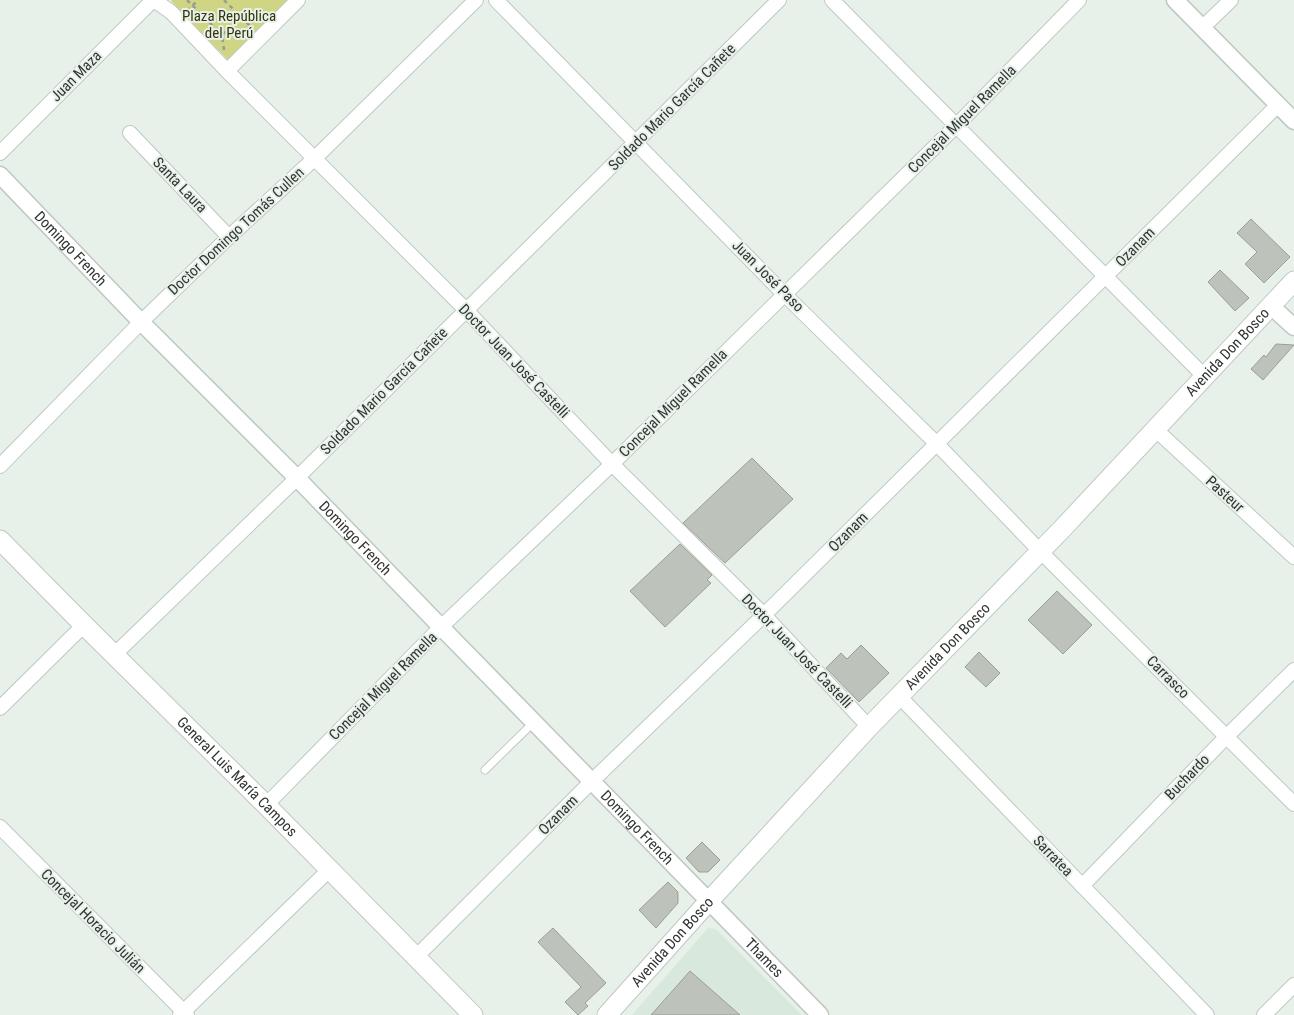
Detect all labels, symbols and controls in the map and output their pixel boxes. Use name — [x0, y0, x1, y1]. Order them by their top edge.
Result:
park label: Plaza República del Perú — [182, 7, 276, 42]
street label: Soldado Mario García Cañete — [605, 40, 739, 174]
street label: Juan Maza — [47, 47, 105, 105]
street label: Concejal Miguel Ramella — [904, 61, 1020, 177]
street label: Santa Laura — [149, 153, 211, 217]
street label: Doctor Domingo Tomás Cullen — [164, 163, 308, 299]
street label: Domingo French — [31, 208, 110, 290]
street label: Ozanam — [1111, 223, 1159, 271]
street label: Juan José Paso — [728, 236, 808, 316]
street label: Doctor Juan José Castelli — [455, 300, 573, 422]
street label: Avenida Don Bosco — [1182, 304, 1273, 400]
street label: Soldado Mario García Cañete — [317, 324, 451, 458]
street label: Concejal Miguel Ramella — [615, 345, 731, 461]
street label: Pasteur — [1202, 472, 1248, 516]
street label: Domingo French — [315, 497, 395, 579]
street label: Ozanam — [824, 508, 872, 556]
street label: Doctor Juan José Castelli — [738, 590, 856, 712]
street label: Avenida Don Bosco — [901, 599, 994, 694]
street label: Concejal Miguel Ramella — [325, 628, 441, 744]
street label: Carrasco — [1143, 652, 1193, 702]
street label: General Luis María Campos — [173, 713, 301, 840]
street label: Buchardo — [1161, 751, 1213, 803]
street label: Domingo French — [597, 787, 677, 868]
street label: Ozanam — [534, 791, 582, 839]
street label: Sarratea — [1029, 832, 1077, 880]
street label: Concejal Horacio Julián — [37, 865, 149, 977]
street label: Avenida Don Bosco — [628, 893, 717, 991]
street label: Thames — [741, 935, 787, 981]

